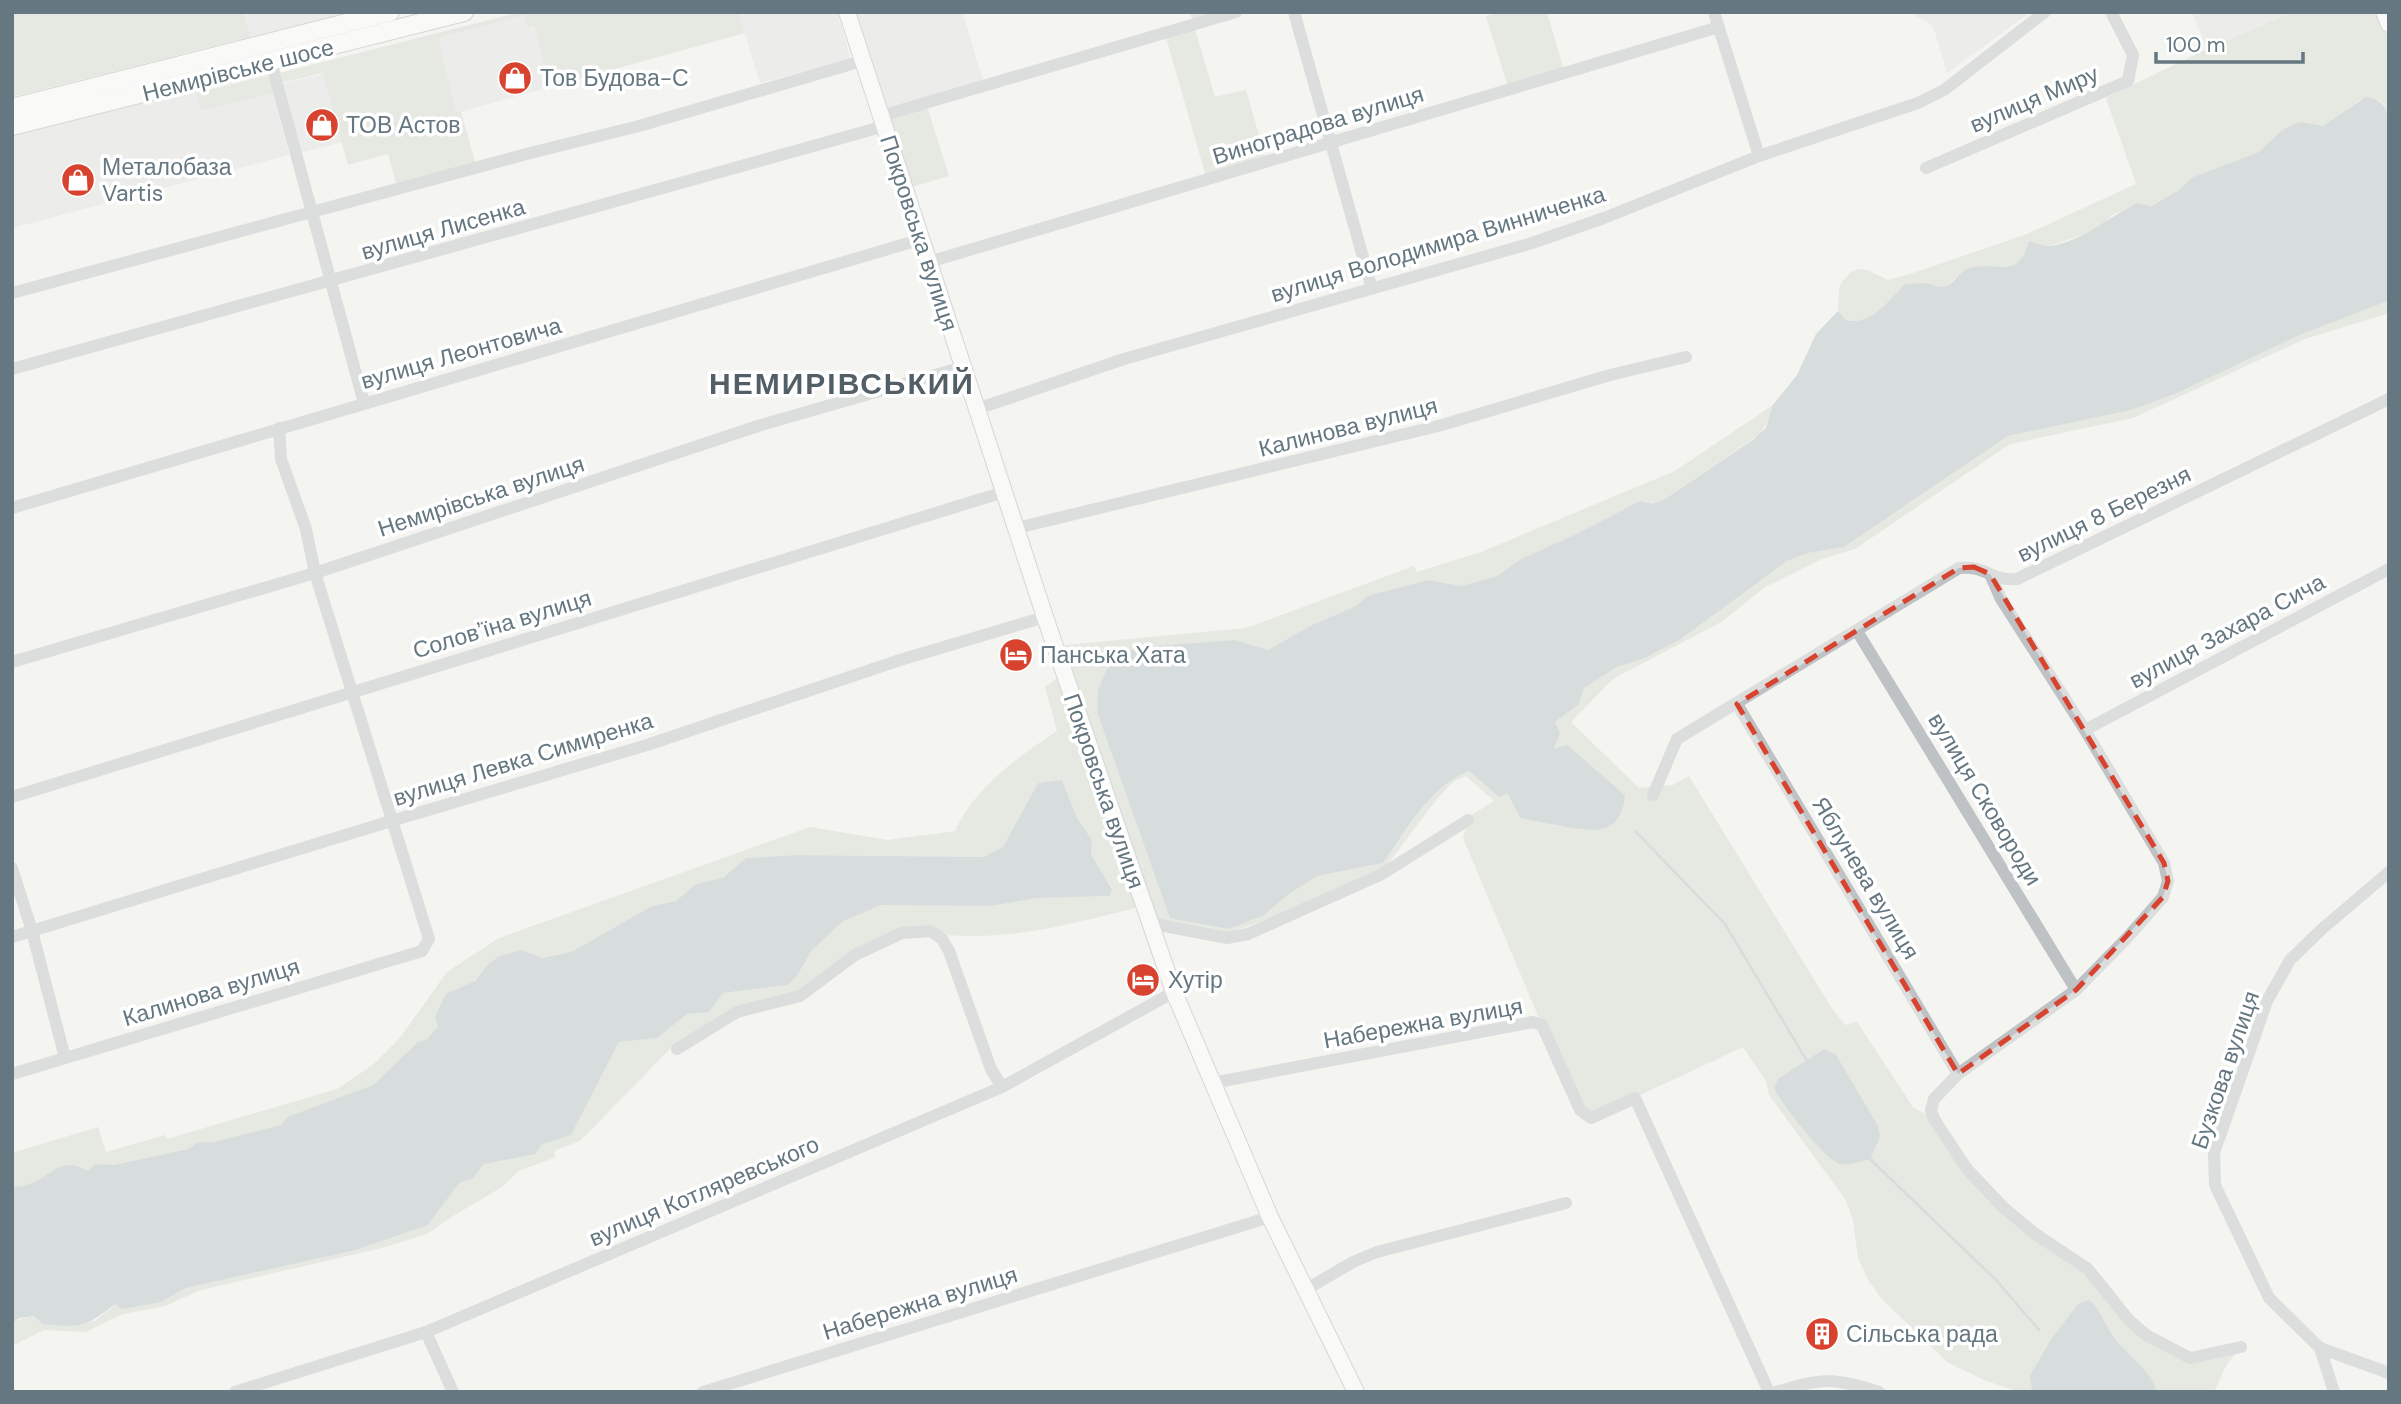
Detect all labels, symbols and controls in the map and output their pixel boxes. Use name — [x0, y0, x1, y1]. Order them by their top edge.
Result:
scale bar — [2156, 21, 2303, 65]
text: 100 m — [2166, 31, 2226, 59]
street label: Немирівське шосе — [139, 32, 337, 108]
street label: вулиця Миру — [1965, 58, 2103, 140]
shop icon: Тов Будова-С — [496, 59, 534, 97]
place label: Тов Будова-С — [540, 63, 689, 93]
street label: Виноградова вулиця — [1209, 79, 1427, 171]
shop icon: ТОВ Астов — [303, 106, 341, 144]
place label: ТОВ Астов — [346, 110, 461, 140]
street label: Покровська вулиця — [873, 131, 965, 335]
place label: Металобаза Vartis — [102, 152, 232, 208]
shop icon: Металобаза Vartis — [59, 161, 97, 199]
street label: вулиця Володимира Винниченка — [1267, 179, 1609, 309]
street label: вулиця Лисенка — [358, 191, 529, 267]
street label: вулиця Леонтовича — [357, 310, 565, 396]
district label: НЕМИРІВСЬКИЙ — [709, 364, 975, 403]
street label: Калинова вулиця — [1255, 390, 1441, 464]
street label: Немирівська вулиця — [374, 448, 588, 544]
street label: вулиця 8 Березня — [2012, 459, 2196, 569]
street label: вулиця Захара Сича — [2124, 567, 2330, 695]
street label: Соловʼїна вулиця — [409, 583, 595, 665]
hotel icon: Панська Хата — [997, 636, 1035, 674]
place label: Панська Хата — [1040, 640, 1186, 670]
street label: Покровська вулиця — [1057, 689, 1151, 893]
street label: вулиця Левка Симиренка — [389, 705, 657, 813]
street label: вулиця Сковороди — [1922, 707, 2048, 891]
street label: Яблунева вулиця — [1806, 791, 1926, 965]
street label: Калинова вулиця — [119, 951, 303, 1033]
hotel icon: Хутір — [1124, 961, 1162, 999]
place label: Хутір — [1168, 965, 1223, 995]
street label: Бузкова вулиця — [2184, 987, 2266, 1153]
street label: Набережна вулиця — [1321, 991, 1525, 1055]
street label: вулиця Котляревського — [584, 1129, 824, 1253]
street label: Набережна вулиця — [819, 1259, 1021, 1347]
building icon: Сільська рада — [1803, 1315, 1841, 1353]
place label: Сільська рада — [1846, 1319, 1998, 1349]

